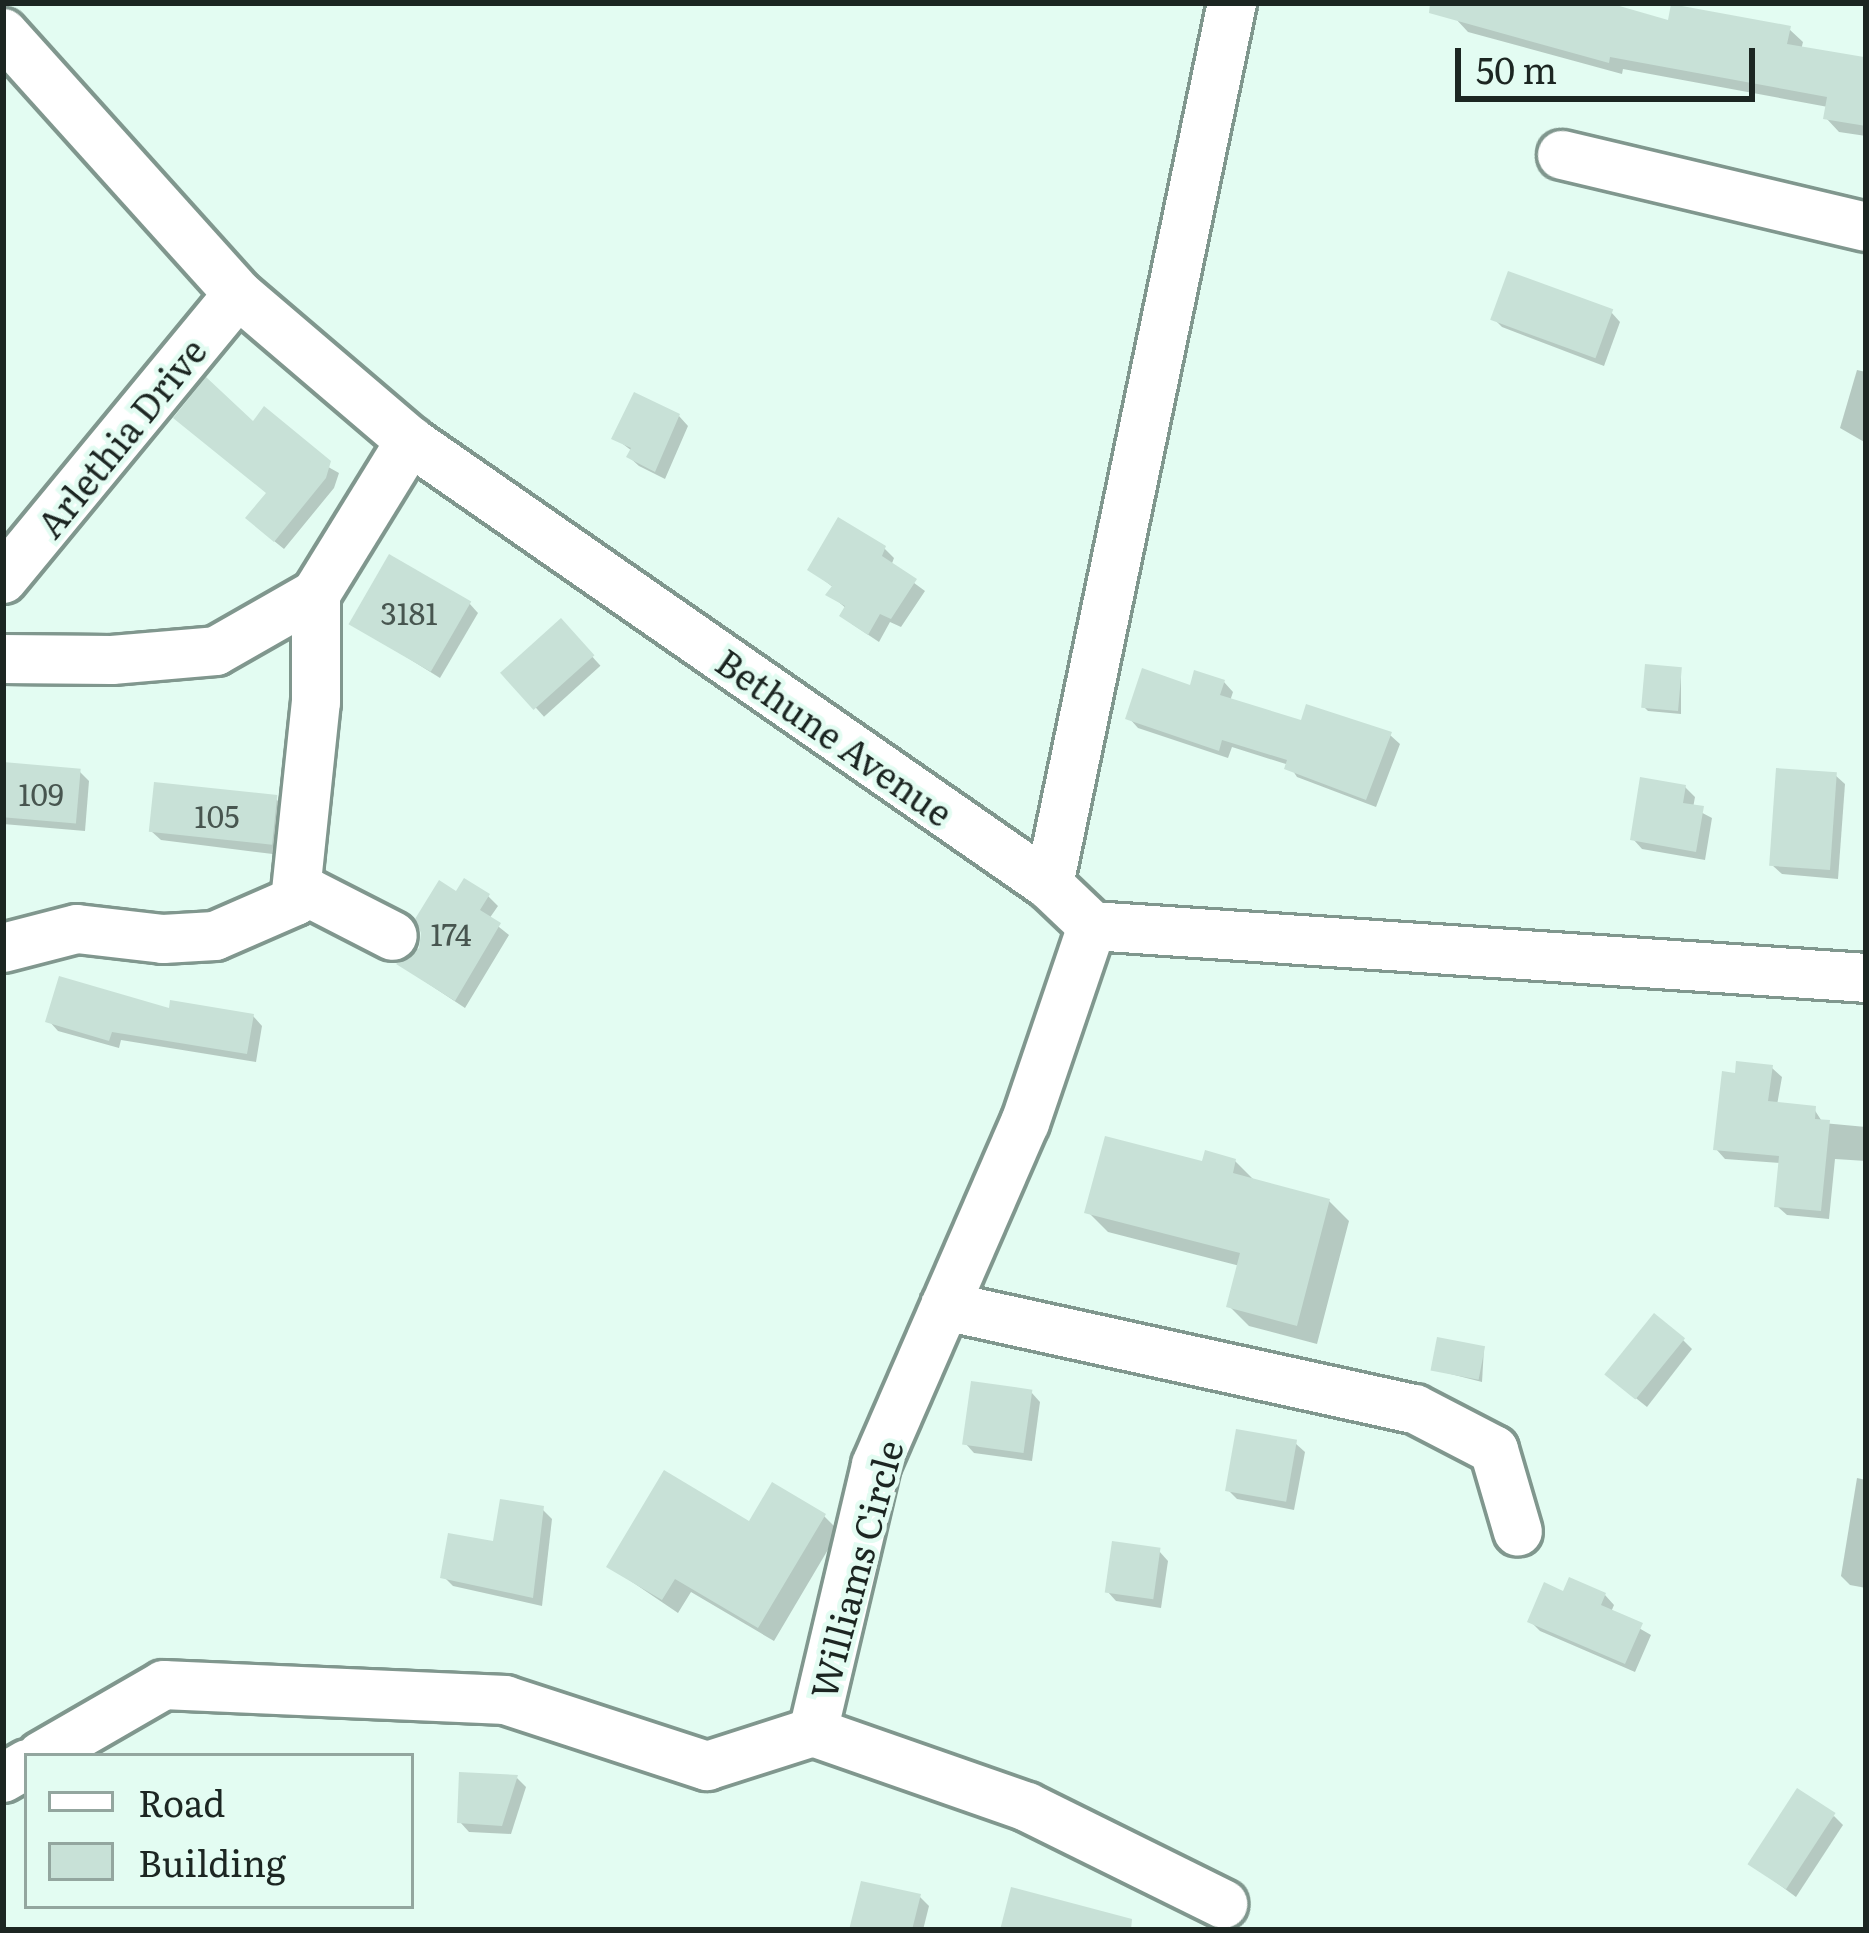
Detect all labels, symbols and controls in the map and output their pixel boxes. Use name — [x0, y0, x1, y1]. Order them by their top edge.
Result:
scale bar — [1461, 24, 1761, 98]
text: 50 m — [1476, 42, 1557, 95]
street label: Arlethia Drive — [27, 329, 213, 545]
house number: 3181 — [380, 594, 438, 630]
street label: Bethune Avenue — [709, 639, 961, 833]
house number: 109 — [18, 775, 64, 811]
house number: 105 — [195, 797, 239, 833]
house number: 174 — [431, 915, 471, 951]
street label: Williams Circle — [800, 1435, 910, 1703]
legend — [24, 1753, 414, 1909]
text: Road — [138, 1775, 225, 1828]
text: Building — [138, 1835, 286, 1888]

